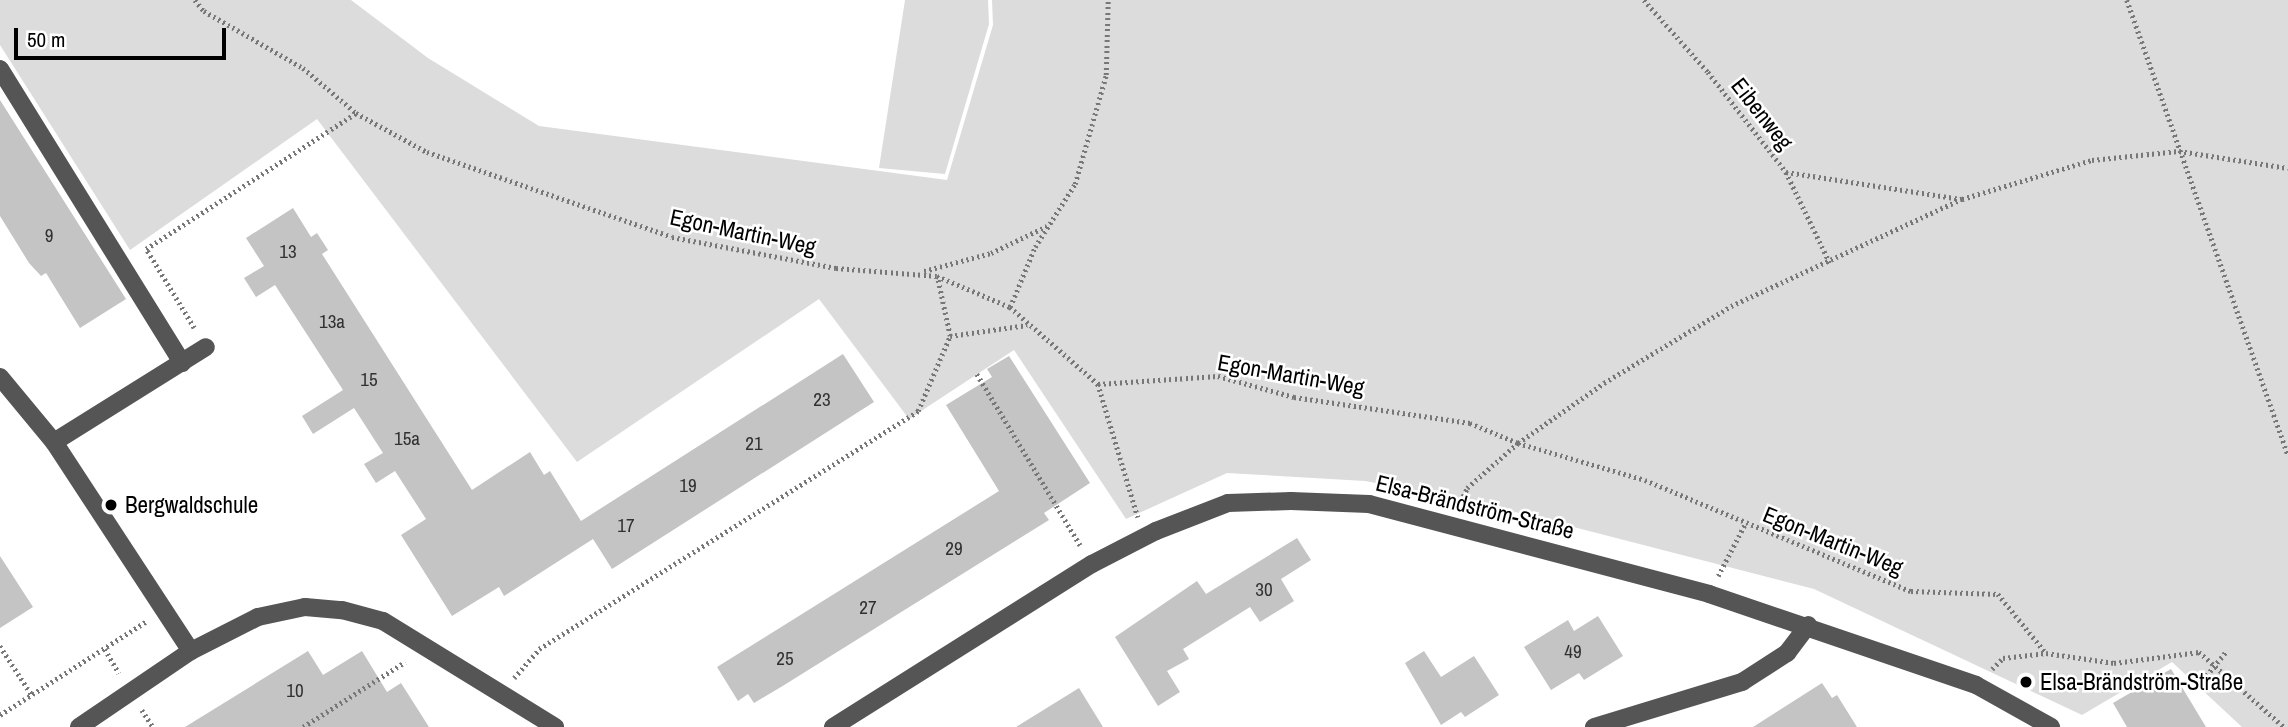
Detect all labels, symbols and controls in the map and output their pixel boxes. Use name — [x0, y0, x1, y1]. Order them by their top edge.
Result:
scale bar — [18, 14, 229, 58]
text: 50 m — [27, 25, 65, 54]
street label: Eibenweg — [1725, 72, 1799, 156]
street label: Egon-Martin-Weg — [667, 203, 819, 261]
house number: 9 — [45, 225, 53, 247]
house number: 13 — [279, 241, 297, 263]
house number: 13a — [319, 311, 345, 333]
street label: Egon-Martin-Weg — [1215, 349, 1367, 401]
house number: 15 — [360, 369, 378, 391]
house number: 23 — [813, 389, 831, 411]
house number: 15a — [394, 428, 420, 450]
house number: 21 — [745, 433, 763, 455]
street label: Elsa-Brändström-Straße — [1373, 469, 1577, 545]
house number: 19 — [679, 475, 697, 497]
place label: Bergwaldschule — [125, 491, 258, 519]
marker: Bergwaldschule — [103, 497, 119, 513]
street label: Egon-Martin-Weg — [1759, 500, 1907, 582]
house number: 17 — [617, 515, 635, 537]
house number: 29 — [945, 538, 963, 560]
house number: 30 — [1255, 579, 1273, 601]
house number: 27 — [859, 597, 877, 619]
house number: 49 — [1564, 641, 1582, 663]
house number: 25 — [776, 648, 794, 670]
place label: Elsa-Brändström-Straße — [2040, 668, 2243, 696]
marker: Elsa-Brändström-Straße — [2018, 674, 2034, 690]
house number: 10 — [286, 680, 304, 702]

